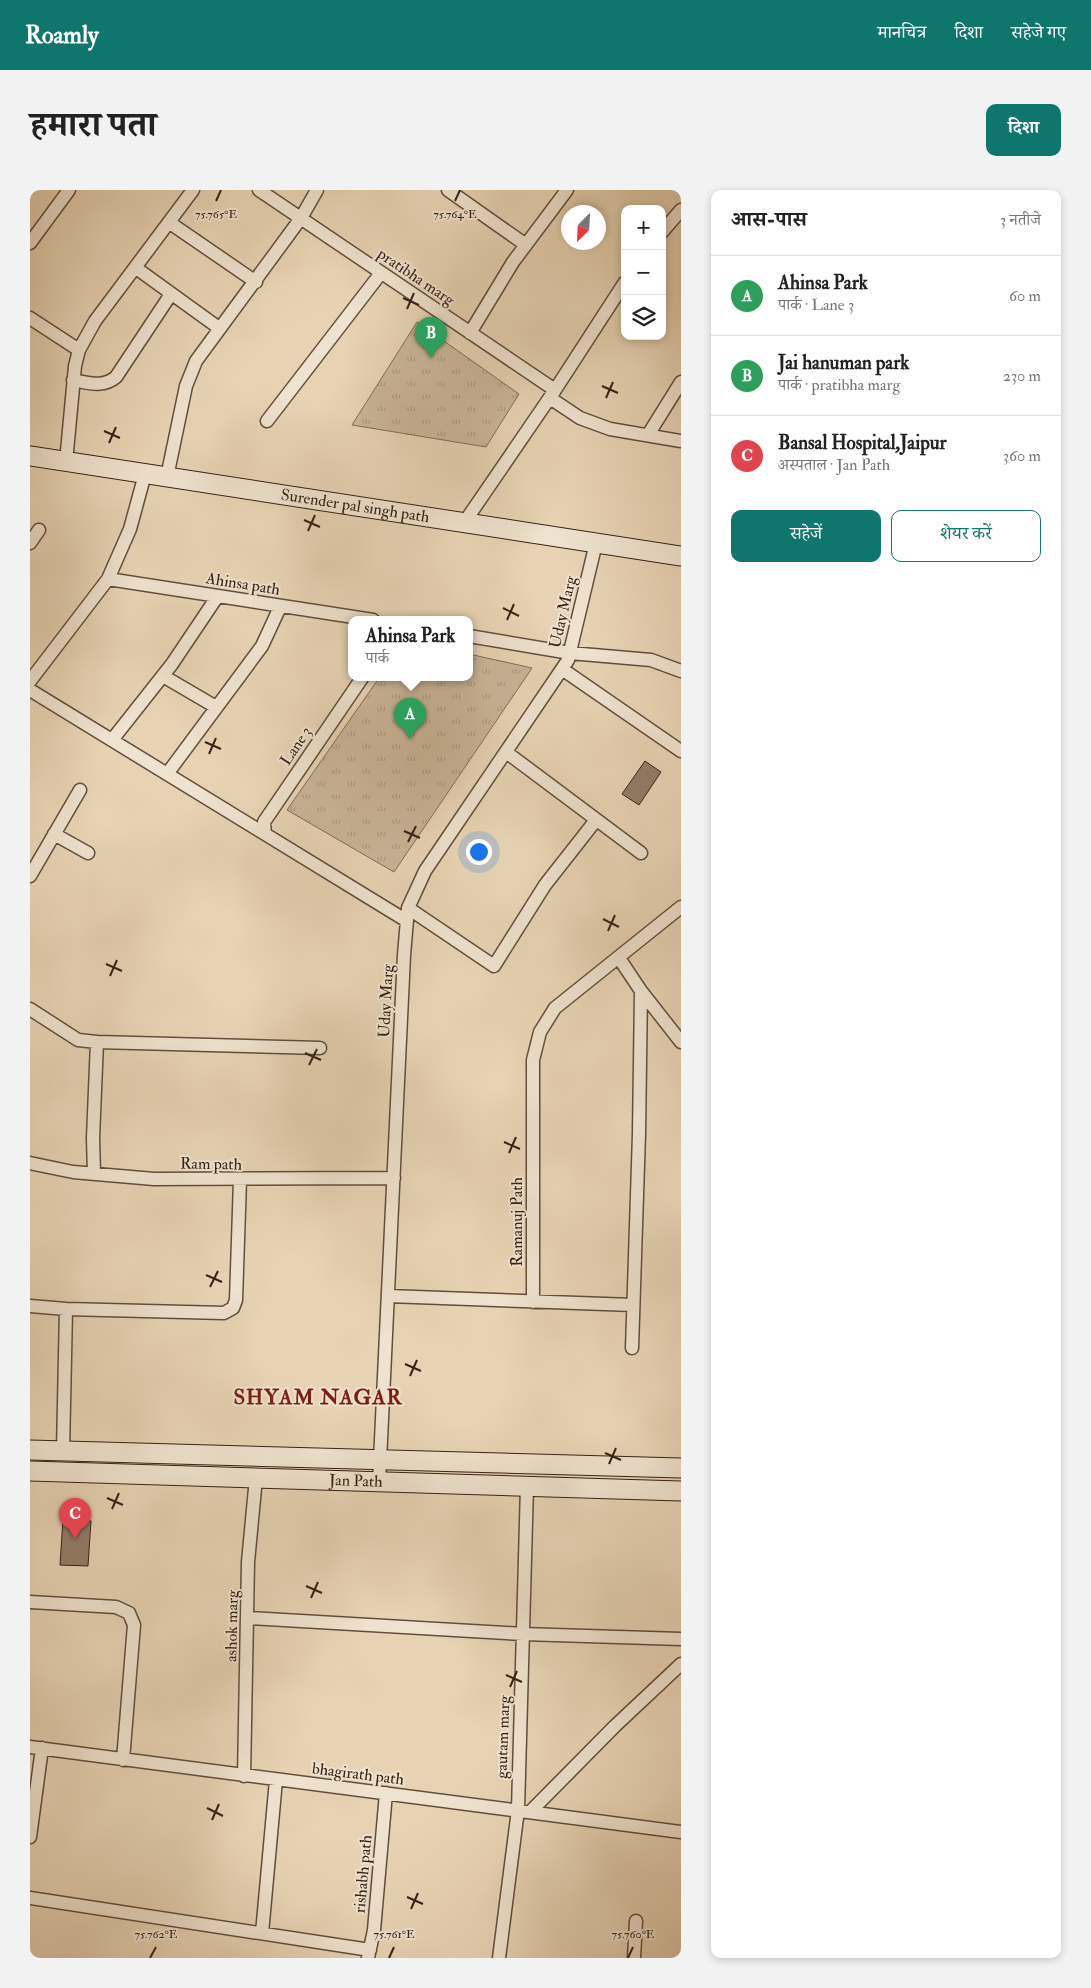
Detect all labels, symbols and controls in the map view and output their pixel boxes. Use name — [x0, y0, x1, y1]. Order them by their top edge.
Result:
text: Roamly — [25, 20, 99, 51]
text: मानचित्र — [878, 21, 926, 44]
text: दिशा — [954, 21, 983, 44]
text: सहेजे गए — [1011, 21, 1066, 44]
text: हमारा पता — [30, 103, 156, 147]
button: दिशा — [986, 104, 1061, 156]
north arrow — [561, 205, 606, 250]
map controls — [621, 205, 666, 340]
button: + — [621, 205, 666, 250]
text: आस-पास — [731, 206, 807, 233]
text: 75.765°E — [195, 207, 237, 222]
text: 75.764°E — [433, 207, 477, 222]
text: 3 नतीजे — [1000, 210, 1041, 230]
street label: pratibha marg — [372, 243, 459, 312]
button: − — [621, 250, 666, 295]
text: Ahinsa Park — [778, 271, 868, 295]
text: A — [742, 286, 752, 306]
text: 60 m — [1009, 286, 1041, 306]
button: layers — [621, 295, 666, 340]
text: पार्क · Lane 3 — [778, 295, 854, 315]
pin: B — [415, 317, 447, 358]
text: Jai hanuman park — [778, 351, 909, 375]
text: B — [742, 366, 752, 386]
text: 230 m — [1003, 366, 1041, 386]
text: पार्क · pratibha marg — [778, 375, 900, 395]
text: Bansal Hospital,Jaipur — [778, 431, 947, 455]
text: C — [741, 446, 753, 466]
text: 360 m — [1003, 446, 1041, 466]
text: अस्पताल · Jan Path — [778, 455, 890, 475]
street label: Surender pal singh path — [280, 485, 431, 527]
button: सहेजें — [731, 510, 881, 562]
button: शेयर करें — [891, 510, 1041, 562]
street label: Ahinsa path — [203, 568, 282, 601]
street label: Uday Marg — [545, 573, 581, 650]
popup — [348, 616, 473, 681]
text: Ahinsa Park — [366, 624, 455, 648]
text: पार्क — [366, 648, 389, 668]
pin: A — [394, 698, 426, 739]
street label: Lane 3 — [276, 723, 316, 769]
your location — [466, 839, 492, 865]
street label: Uday Marg — [374, 963, 398, 1038]
street label: Ram path — [180, 1153, 243, 1176]
street label: Ramanuj Path — [507, 1177, 527, 1267]
district label: SHYAM NAGAR — [233, 1384, 403, 1411]
street label: Jan Path — [328, 1470, 383, 1492]
pin: C — [59, 1498, 91, 1539]
street label: ashok marg — [221, 1589, 243, 1662]
street label: gautam marg — [492, 1694, 514, 1779]
street label: bhagirath path — [311, 1758, 406, 1791]
street label: rishabh path — [350, 1833, 377, 1914]
text: 75.762°E — [135, 1927, 178, 1942]
text: 75.761°E — [373, 1927, 415, 1942]
text: 75.760°E — [611, 1927, 655, 1942]

